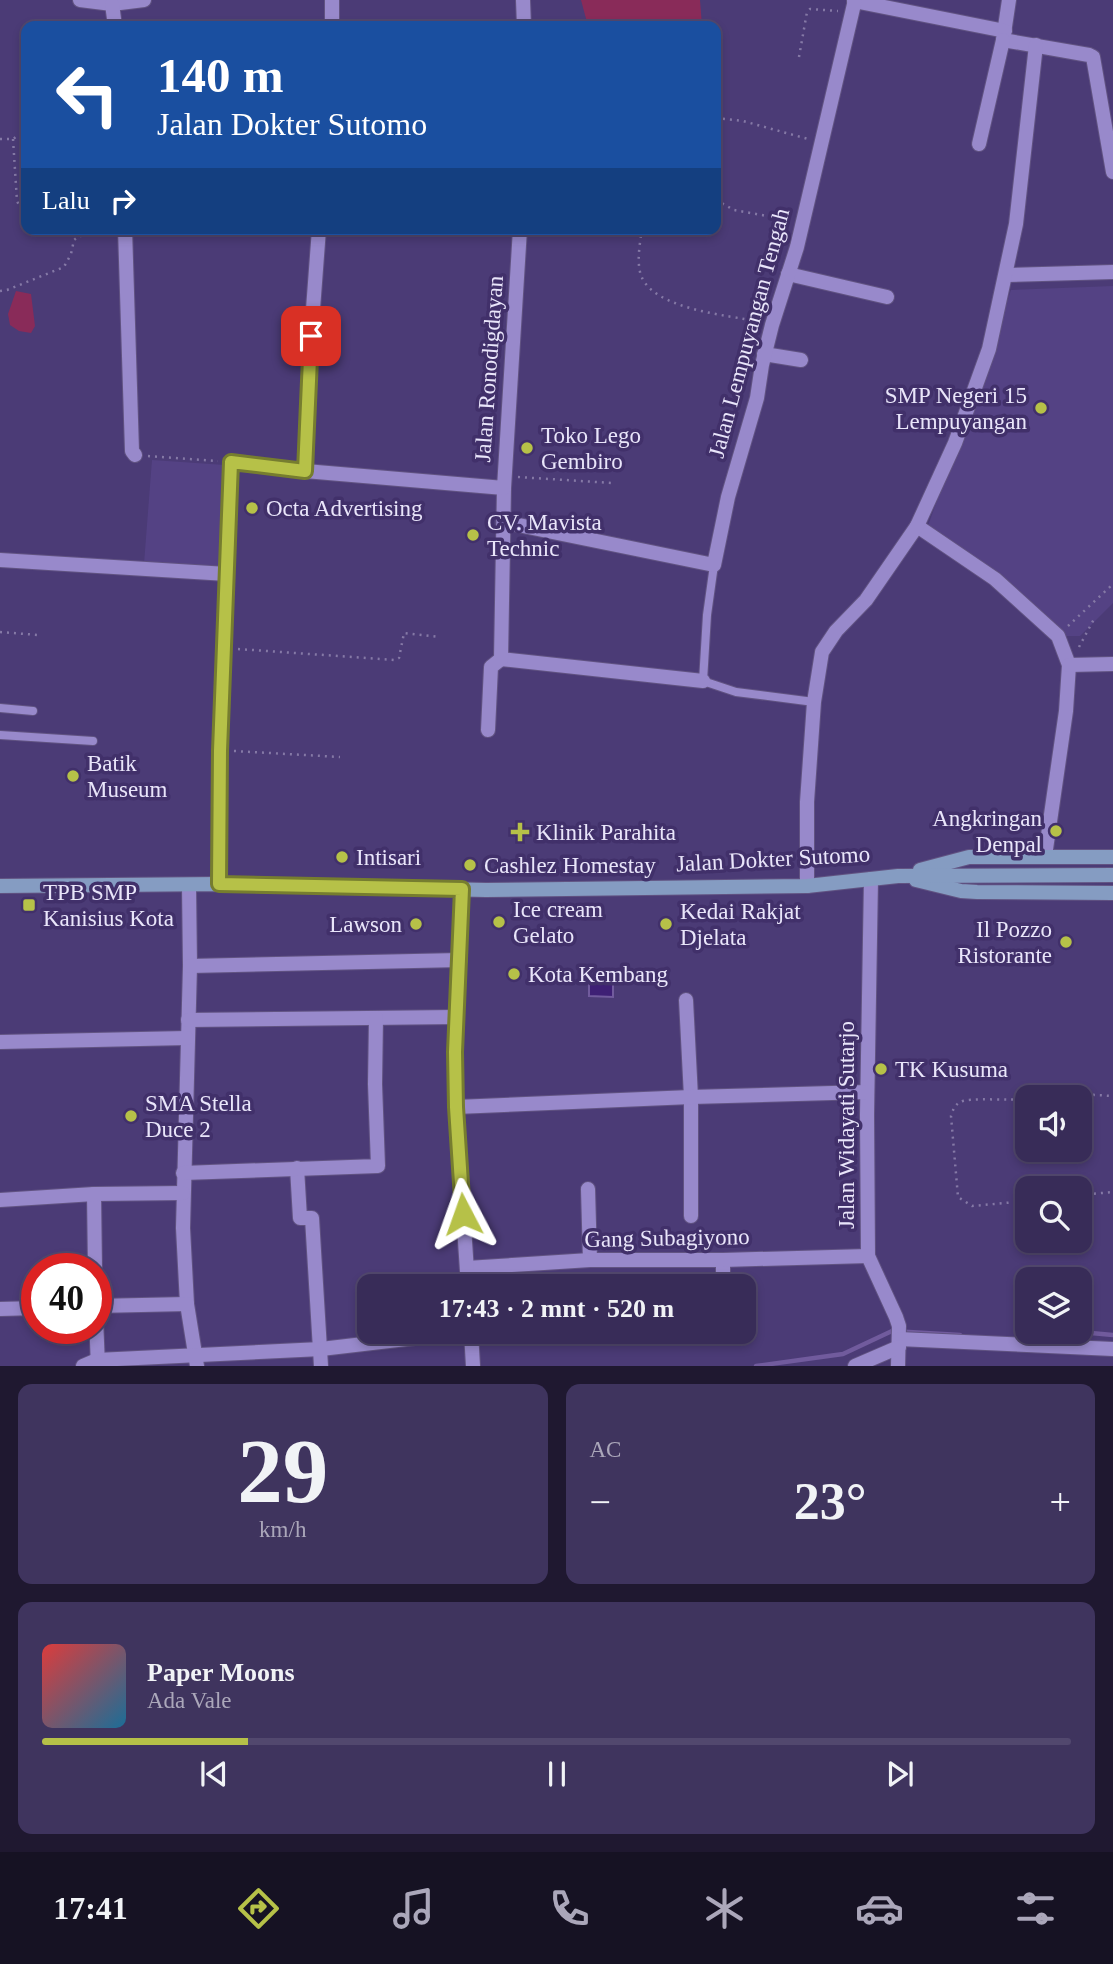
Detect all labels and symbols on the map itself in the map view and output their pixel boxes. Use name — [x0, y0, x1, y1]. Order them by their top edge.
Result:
street label: Jalan Lempuyangan Tengah — [704, 205, 794, 460]
street label: Jalan Ronodigdayan — [470, 274, 508, 463]
pin — [281, 306, 341, 366]
place label: SMP Negeri 15 Lempuyangan — [885, 383, 1027, 434]
marker: SMP Negeri 15 Lempuyangan — [1033, 400, 1049, 416]
place label: Toko Lego Gembiro — [541, 423, 641, 474]
marker: Toko Lego Gembiro — [519, 440, 535, 456]
place label: Octa Advertising — [266, 496, 423, 521]
marker: Octa Advertising — [244, 500, 260, 516]
place label: CV. Mavista Technic — [487, 510, 602, 561]
marker: CV. Mavista Technic — [465, 527, 481, 543]
place label: Batik Museum — [87, 751, 168, 802]
marker: Batik Museum — [65, 768, 81, 784]
place label: Angkringan Denpal — [932, 806, 1042, 857]
place label: Klinik Parahita — [536, 820, 676, 845]
marker: Klinik Parahita — [510, 822, 530, 842]
marker: Angkringan Denpal — [1048, 823, 1064, 839]
street label: Jalan Dokter Sutomo — [675, 841, 871, 877]
place label: Intisari — [356, 845, 421, 870]
marker: Intisari — [334, 849, 350, 865]
place label: Cashlez Homestay — [484, 853, 656, 878]
marker: Cashlez Homestay — [462, 857, 478, 873]
place label: TPB SMP Kanisius Kota — [43, 880, 174, 931]
marker: TPB SMP Kanisius Kota — [21, 897, 37, 913]
place label: Ice cream Gelato — [513, 897, 603, 948]
place label: Kedai Rakjat Djelata — [680, 899, 801, 950]
place label: Lawson — [329, 912, 402, 937]
marker: Ice cream Gelato — [491, 914, 507, 930]
marker: Lawson — [408, 916, 424, 932]
marker: Kedai Rakjat Djelata — [658, 916, 674, 932]
place label: Il Pozzo Ristorante — [957, 917, 1052, 968]
marker: Il Pozzo Ristorante — [1058, 934, 1074, 950]
place label: Kota Kembang — [528, 962, 668, 987]
marker: Kota Kembang — [506, 966, 522, 982]
street label: Jalan Widayati Sutarjo — [834, 1021, 859, 1229]
place label: TK Kusuma — [895, 1057, 1008, 1082]
marker: TK Kusuma — [873, 1061, 889, 1077]
place label: SMA Stella Duce 2 — [145, 1091, 252, 1142]
marker: SMA Stella Duce 2 — [123, 1108, 139, 1124]
position arrow — [426, 1177, 500, 1251]
street label: Gang Subagiyono — [584, 1224, 750, 1252]
speed limit sign: 40 — [21, 1253, 112, 1344]

